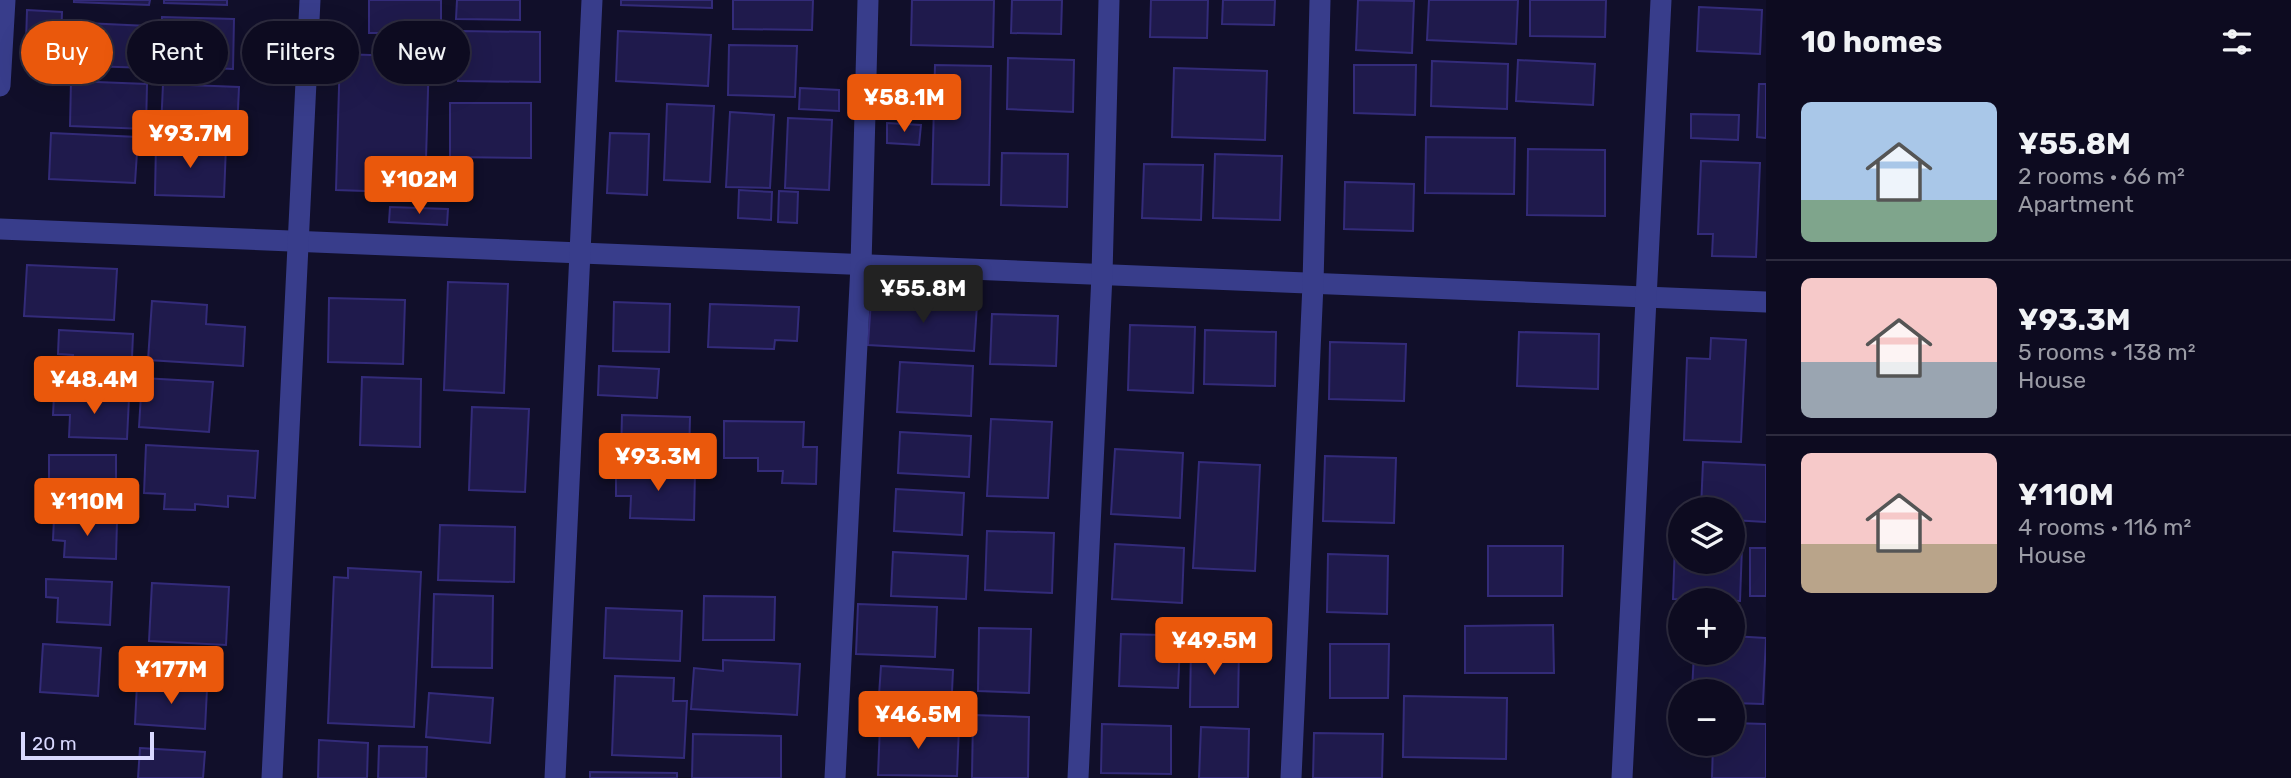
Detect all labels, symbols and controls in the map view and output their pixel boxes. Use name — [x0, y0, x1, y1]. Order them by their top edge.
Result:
chip: Buy — [21, 21, 113, 84]
chip: Rent — [127, 21, 228, 84]
chip: Filters — [242, 21, 359, 84]
chip: New — [373, 21, 470, 84]
icon: filters — [2218, 23, 2256, 61]
text: 10 homes — [1801, 24, 1942, 60]
pin: ¥58.1M — [847, 74, 961, 134]
text: ¥58.1M — [863, 83, 945, 111]
pin: ¥93.7M — [133, 110, 247, 170]
text: ¥93.7M — [148, 119, 232, 147]
text: ¥55.8M — [2018, 126, 2131, 162]
icon: home — [1857, 130, 1941, 214]
pin: ¥102M — [370, 156, 468, 216]
text: 2 rooms · 66 m² — [2018, 162, 2185, 190]
text: ¥102M — [381, 165, 457, 193]
text: Apartment — [2018, 190, 2134, 218]
pin: ¥55.8M — [866, 266, 980, 325]
text: ¥55.8M — [880, 274, 966, 302]
text: ¥93.3M — [2018, 302, 2131, 338]
icon: home — [1857, 306, 1941, 390]
text: 5 rooms · 138 m² — [2018, 338, 2195, 366]
pin: ¥48.4M — [37, 356, 151, 416]
text: ¥48.4M — [50, 365, 138, 393]
text: House — [2018, 366, 2086, 394]
pin: ¥93.3M — [601, 434, 715, 493]
text: ¥93.3M — [615, 442, 701, 470]
text: ¥110M — [2018, 477, 2114, 513]
pin: ¥110M — [38, 478, 136, 538]
icon: home — [1857, 481, 1941, 565]
text: ¥110M — [50, 487, 124, 515]
map controls — [1668, 497, 1745, 756]
button: layers — [1668, 497, 1745, 574]
text: 4 rooms · 116 m² — [2018, 513, 2191, 541]
text: House — [2018, 541, 2086, 569]
button: + — [1668, 588, 1745, 665]
pin: ¥49.5M — [1157, 618, 1271, 677]
text: ¥49.5M — [1171, 626, 1257, 654]
pin: ¥177M — [122, 646, 220, 706]
text: ¥177M — [135, 655, 207, 683]
button: − — [1668, 679, 1745, 756]
pin: ¥46.5M — [861, 692, 975, 751]
text: ¥46.5M — [875, 700, 961, 728]
scale bar — [21, 729, 154, 761]
text: 20 m — [32, 732, 77, 755]

